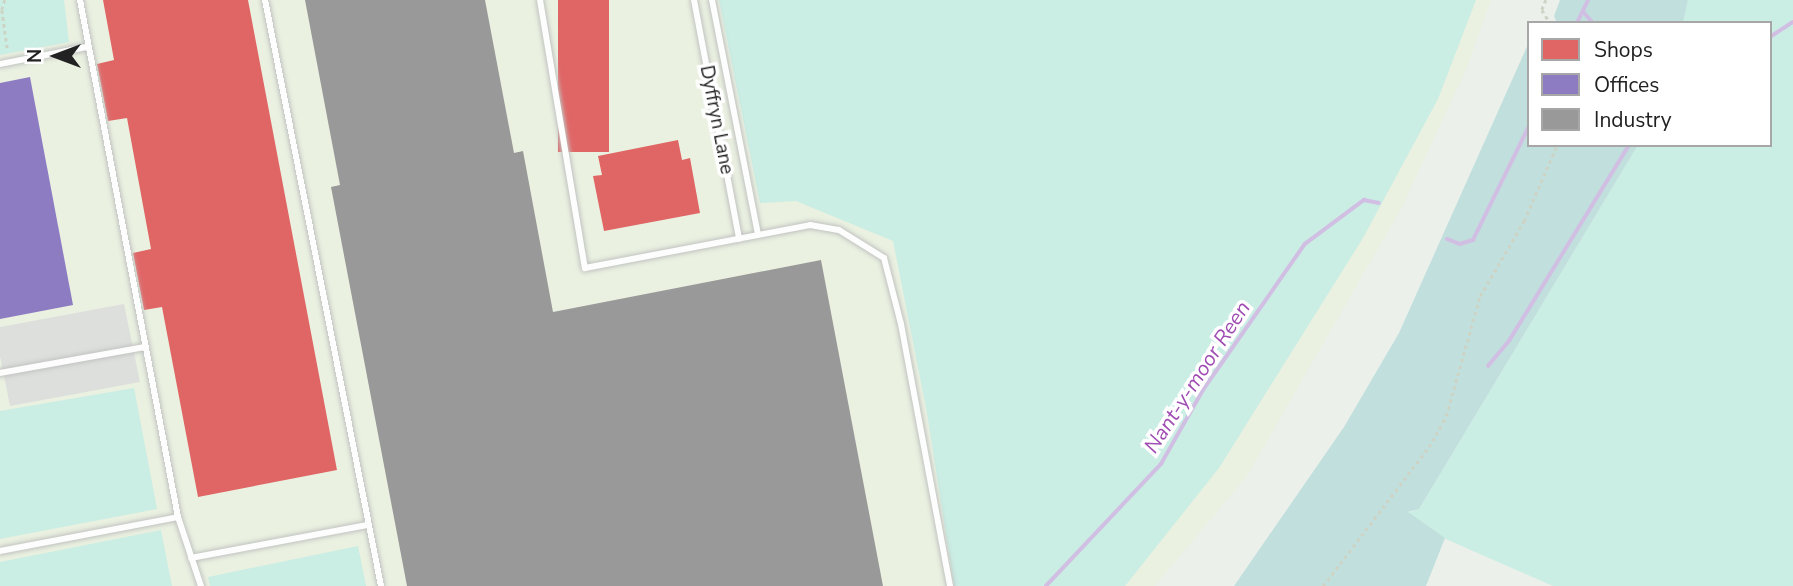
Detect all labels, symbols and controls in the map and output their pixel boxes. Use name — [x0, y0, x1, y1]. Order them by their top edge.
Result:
north arrow — [21, 21, 91, 91]
legend — [1527, 21, 1772, 147]
text: Shops — [1594, 36, 1653, 64]
text: N — [22, 49, 48, 63]
street label: Dyffryn Lane — [694, 64, 738, 176]
text: Offices — [1594, 71, 1659, 99]
text: Industry — [1594, 106, 1672, 134]
water label: Nant-y-moor Reen — [1139, 296, 1255, 458]

